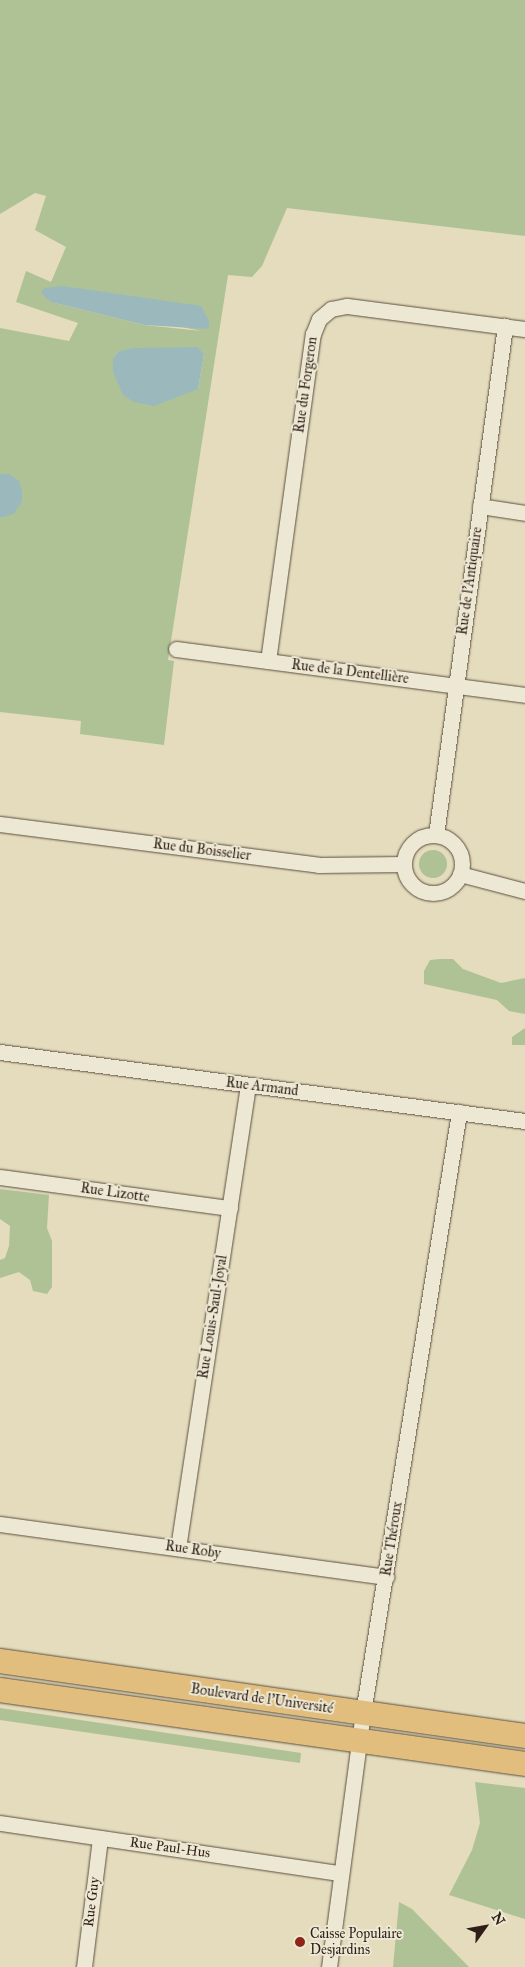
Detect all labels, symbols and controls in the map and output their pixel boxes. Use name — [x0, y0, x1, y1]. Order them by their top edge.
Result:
street label: Rue du Forgeron — [291, 336, 321, 434]
street label: Rue de l'Antiquaire — [454, 526, 486, 636]
street label: Rue de la Dentellière — [290, 656, 410, 688]
street label: Rue du Boisselier — [152, 836, 252, 864]
street label: Rue Armand — [225, 1074, 299, 1100]
street label: Rue Lizotte — [79, 1180, 151, 1206]
street label: Rue Louis-Saul-Joyal — [195, 1254, 231, 1380]
street label: Rue Théroux — [378, 1501, 406, 1577]
street label: Rue Roby — [164, 1538, 222, 1562]
street label: Boulevard de l'Université — [190, 1681, 334, 1717]
street label: Rue Paul-Hus — [129, 1834, 211, 1862]
street label: Rue Guy — [81, 1876, 103, 1928]
north arrow — [460, 1902, 510, 1952]
text: N — [488, 1909, 508, 1928]
place label: Caisse Populaire Desjardins — [310, 1926, 402, 1958]
marker: Caisse Populaire Desjardins — [294, 1936, 306, 1948]

